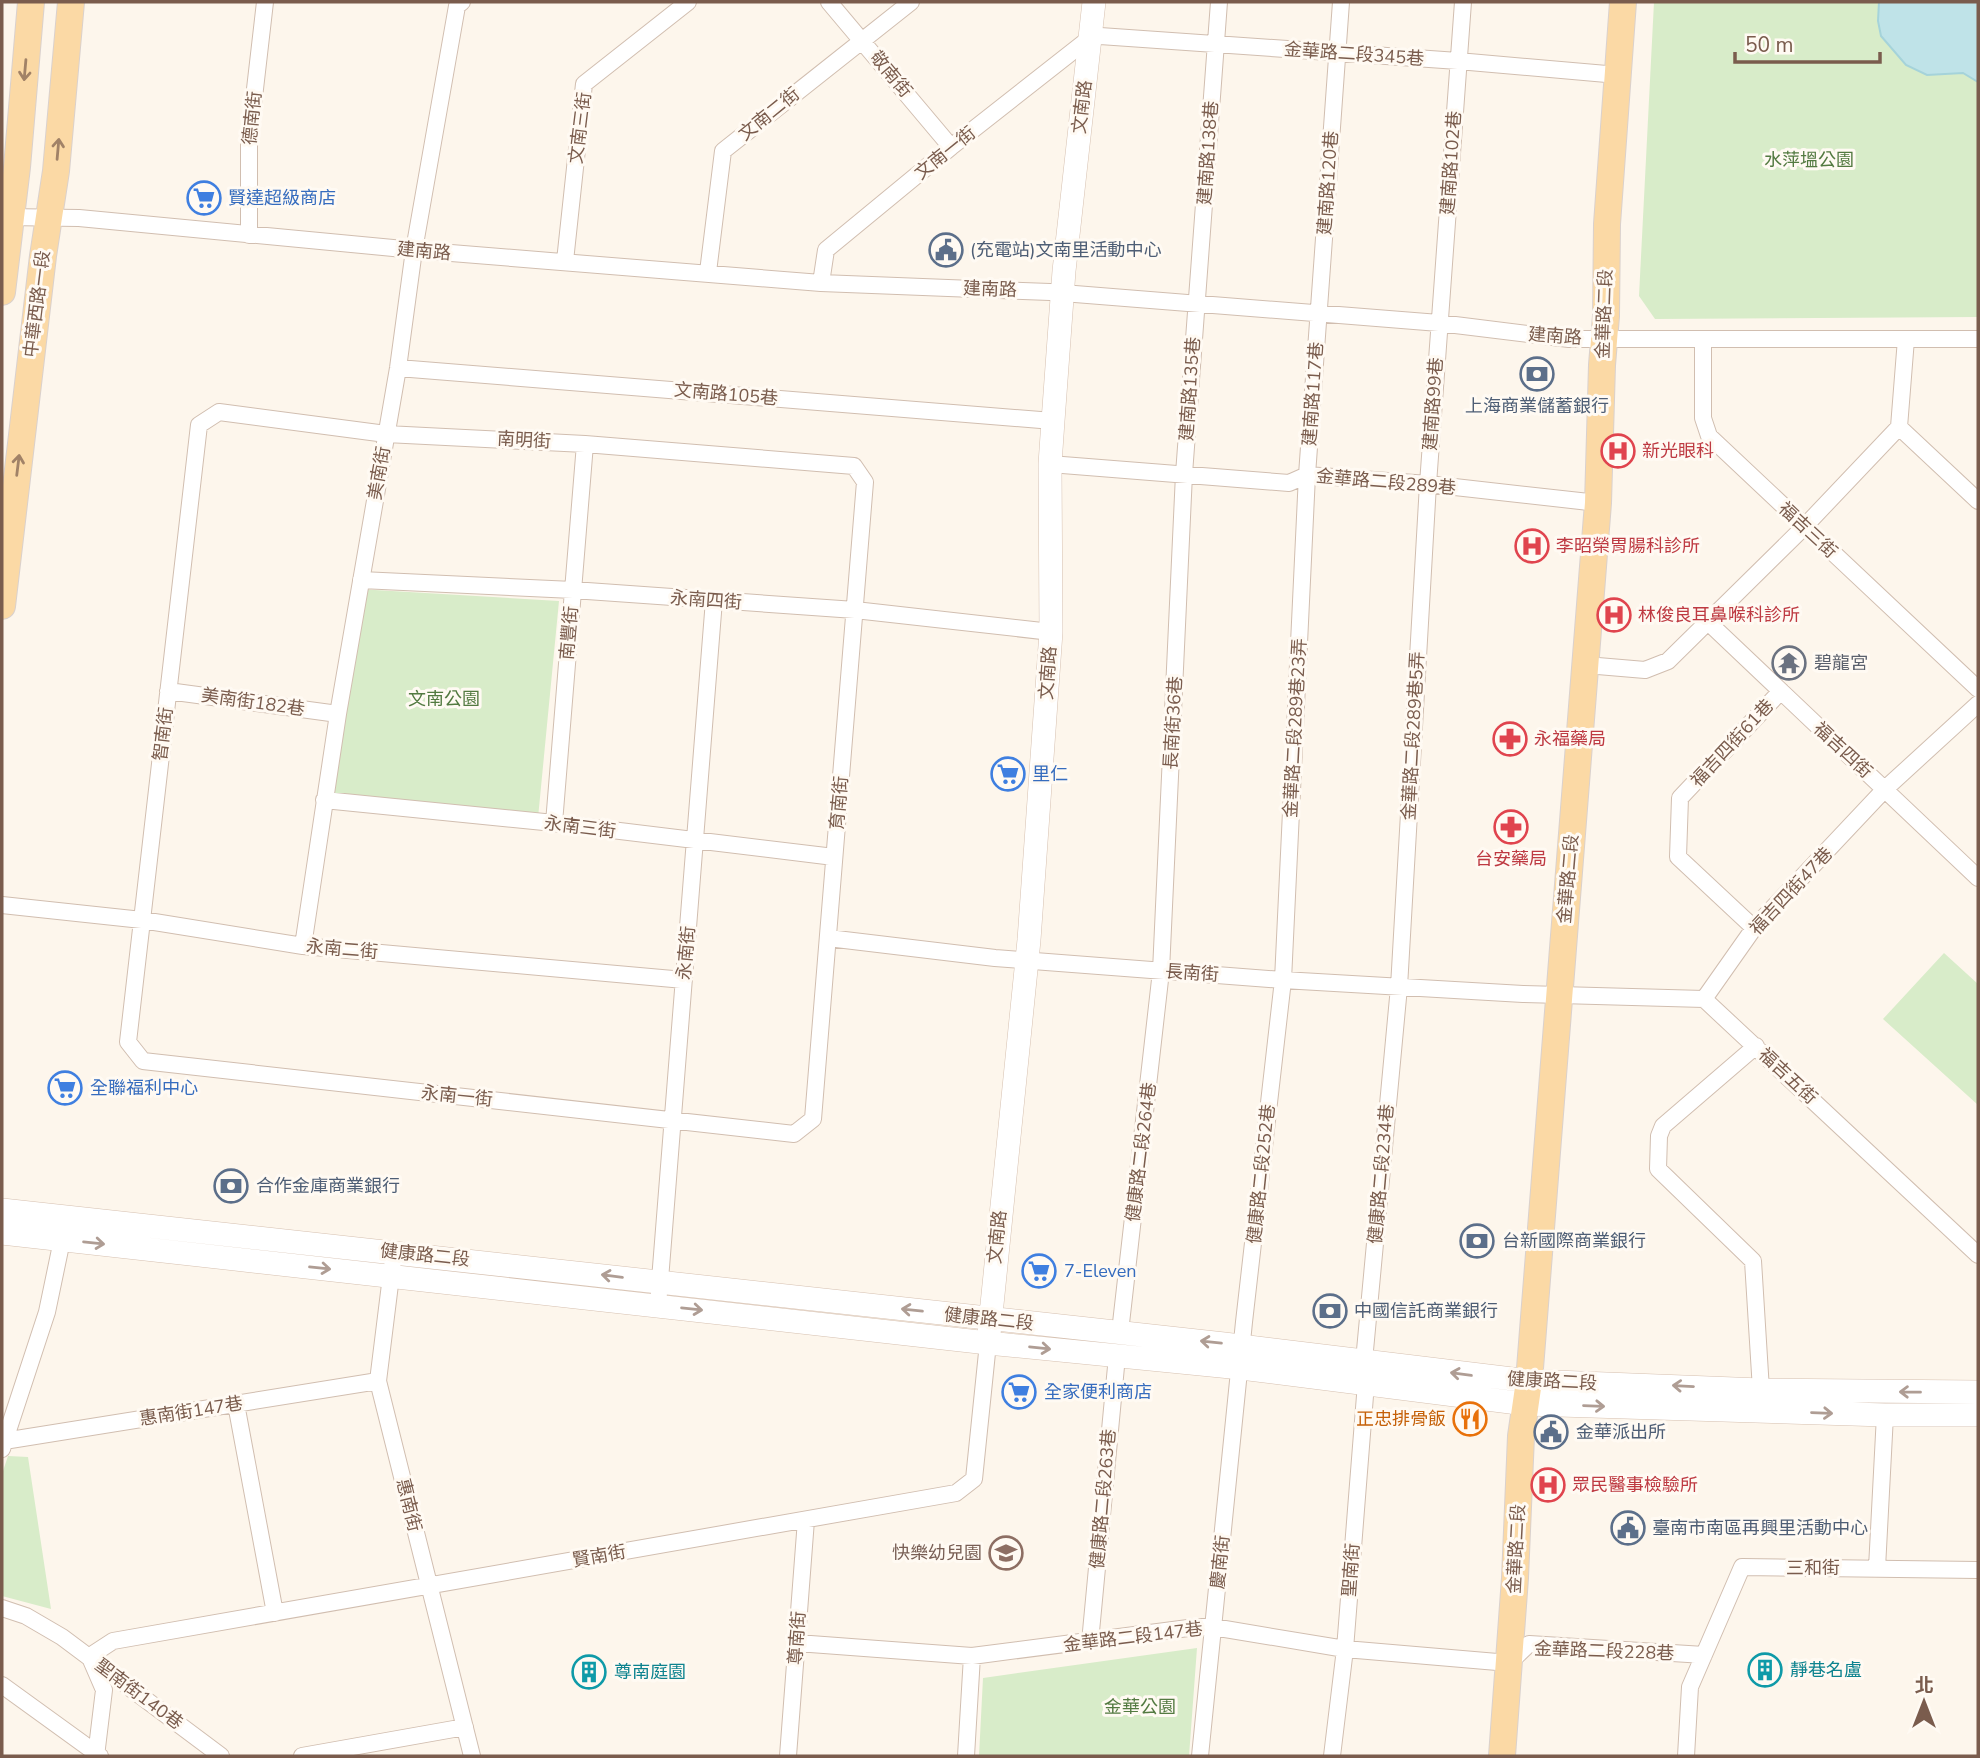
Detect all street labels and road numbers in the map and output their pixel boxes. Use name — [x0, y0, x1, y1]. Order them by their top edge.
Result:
street label: 金華路二段345巷 — [1283, 37, 1425, 71]
street label: 敬南街 — [864, 46, 918, 102]
street label: 文南路 — [1067, 79, 1097, 135]
street label: 文南二街 — [733, 82, 805, 146]
street label: 德南街 — [237, 90, 267, 146]
street label: 文南三街 — [564, 91, 596, 165]
street label: 建南路138巷 — [1192, 100, 1224, 206]
street label: 建南路102巷 — [1435, 110, 1467, 216]
street label: 文南一街 — [909, 121, 981, 185]
street label: 建南路120巷 — [1312, 130, 1344, 236]
street label: 建南路 — [396, 237, 452, 265]
street label: 中華西路一段 — [19, 249, 55, 359]
street label: 金華路二段 — [1590, 269, 1618, 359]
street label: 建南路 — [963, 276, 1017, 302]
street label: 建南路 — [1527, 322, 1583, 350]
street label: 建南路135巷 — [1174, 336, 1206, 442]
street label: 建南路117巷 — [1297, 341, 1329, 447]
street label: 建南路99巷 — [1418, 356, 1448, 452]
street label: 文南路105巷 — [673, 377, 779, 411]
street label: 南明街 — [496, 427, 552, 453]
street label: 美南街 — [362, 444, 396, 502]
street label: 金華路二段289巷 — [1315, 464, 1457, 500]
street label: 福吉三街 — [1773, 497, 1843, 563]
street label: 永南四街 — [669, 586, 743, 614]
street label: 南豐街 — [555, 605, 583, 661]
street label: 金華路二段289巷23弄 — [1278, 637, 1312, 819]
street label: 文南路 — [1034, 645, 1062, 701]
street label: 金華路二段289巷5弄 — [1397, 651, 1429, 821]
street label: 長南街36巷 — [1159, 676, 1187, 770]
street label: 美南街182巷 — [200, 683, 306, 721]
street label: 福吉四街61巷 — [1685, 694, 1779, 792]
street label: 智南街 — [148, 706, 178, 762]
street label: 福吉四街 — [1808, 717, 1878, 783]
street label: 育南街 — [825, 775, 853, 831]
street label: 永南三街 — [543, 811, 617, 843]
street label: 金華路二段 — [1552, 833, 1584, 925]
street label: 福吉四街47巷 — [1744, 842, 1838, 940]
street label: 永南街 — [672, 925, 700, 981]
street label: 永南二街 — [305, 934, 379, 964]
street label: 長南街 — [1164, 959, 1220, 987]
street label: 福吉五街 — [1753, 1043, 1823, 1109]
street label: 永南一街 — [420, 1080, 494, 1112]
street label: 健康路二段264巷 — [1121, 1081, 1161, 1223]
street label: 健康路二段252巷 — [1242, 1103, 1280, 1245]
street label: 健康路二段234巷 — [1363, 1103, 1399, 1245]
street label: 文南路 — [982, 1209, 1012, 1265]
street label: 健康路二段 — [379, 1238, 471, 1272]
street label: 健康路二段 — [943, 1302, 1035, 1336]
street label: 健康路二段 — [1506, 1367, 1598, 1395]
street label: 惠南街147巷 — [138, 1391, 244, 1431]
street label: 健康路二段263巷 — [1085, 1428, 1121, 1570]
street label: 惠南街 — [391, 1476, 427, 1534]
street label: 金華路二段 — [1502, 1503, 1530, 1595]
street label: 慶南街 — [1205, 1534, 1235, 1590]
street label: 賢南街 — [570, 1539, 628, 1573]
street label: 聖南街 — [1337, 1542, 1365, 1598]
street label: 三和街 — [1786, 1556, 1840, 1580]
street label: 尊南街 — [783, 1610, 811, 1666]
street label: 金華路二段147巷 — [1062, 1617, 1204, 1657]
street label: 金華路二段228巷 — [1533, 1637, 1675, 1665]
street label: 聖南街140巷 — [90, 1653, 188, 1735]

